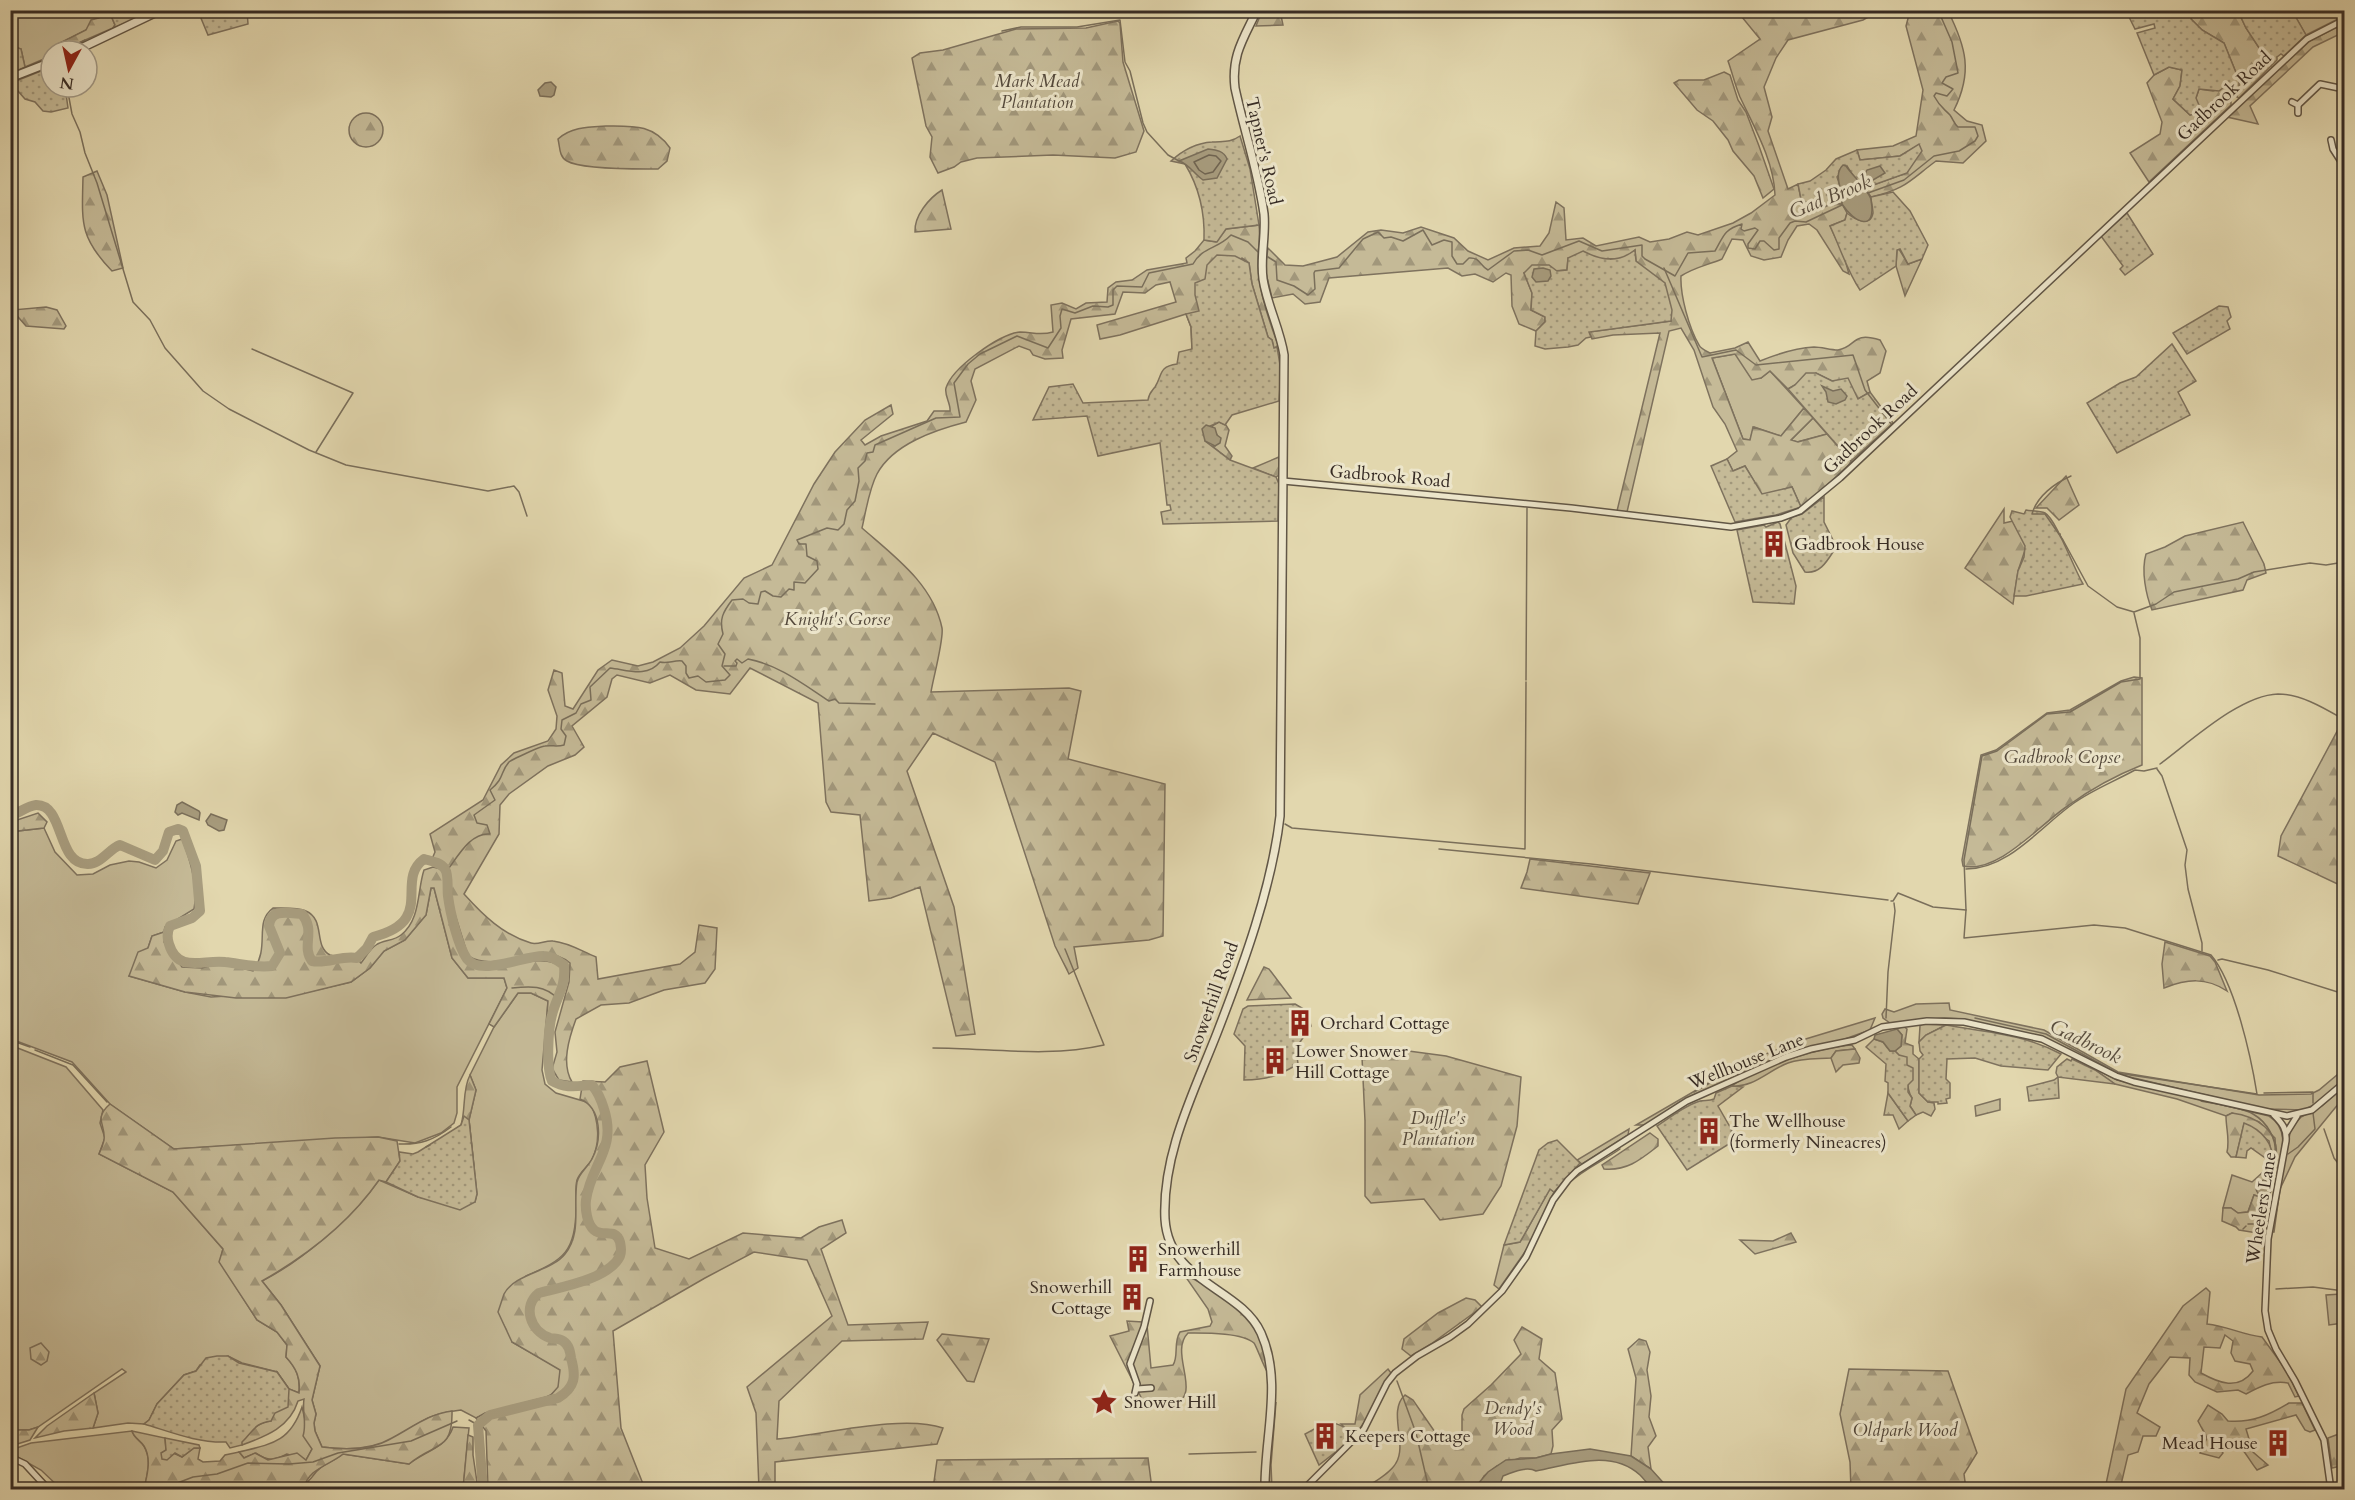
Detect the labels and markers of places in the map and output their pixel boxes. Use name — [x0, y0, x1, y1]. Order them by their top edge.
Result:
building icon: Gadbrook House — [1759, 529, 1789, 559]
place label: Gadbrook House — [1794, 532, 1925, 557]
building icon: Orchard Cottage — [1285, 1008, 1315, 1038]
place label: Orchard Cottage — [1320, 1011, 1450, 1036]
place label: Lower Snower Hill Cottage — [1295, 1039, 1408, 1085]
building icon: Lower Snower Hill Cottage — [1260, 1046, 1290, 1076]
place label: The Wellhouse (formerly Nineacres) — [1729, 1109, 1887, 1155]
building icon: The Wellhouse (formerly Nineacres) — [1694, 1116, 1724, 1146]
place label: Snowerhill Farmhouse — [1158, 1237, 1242, 1283]
building icon: Snowerhill Farmhouse — [1123, 1244, 1153, 1274]
place label: Snowerhill Cottage — [1030, 1275, 1112, 1321]
building icon: Snowerhill Cottage — [1117, 1282, 1147, 1312]
place icon: Snower Hill — [1089, 1387, 1119, 1417]
place label: Snower Hill — [1124, 1390, 1217, 1415]
building icon: Keepers Cottage — [1310, 1421, 1340, 1451]
place label: Keepers Cottage — [1345, 1424, 1471, 1449]
building icon: Mead House — [2263, 1428, 2293, 1458]
place label: Mead House — [2162, 1431, 2258, 1456]

